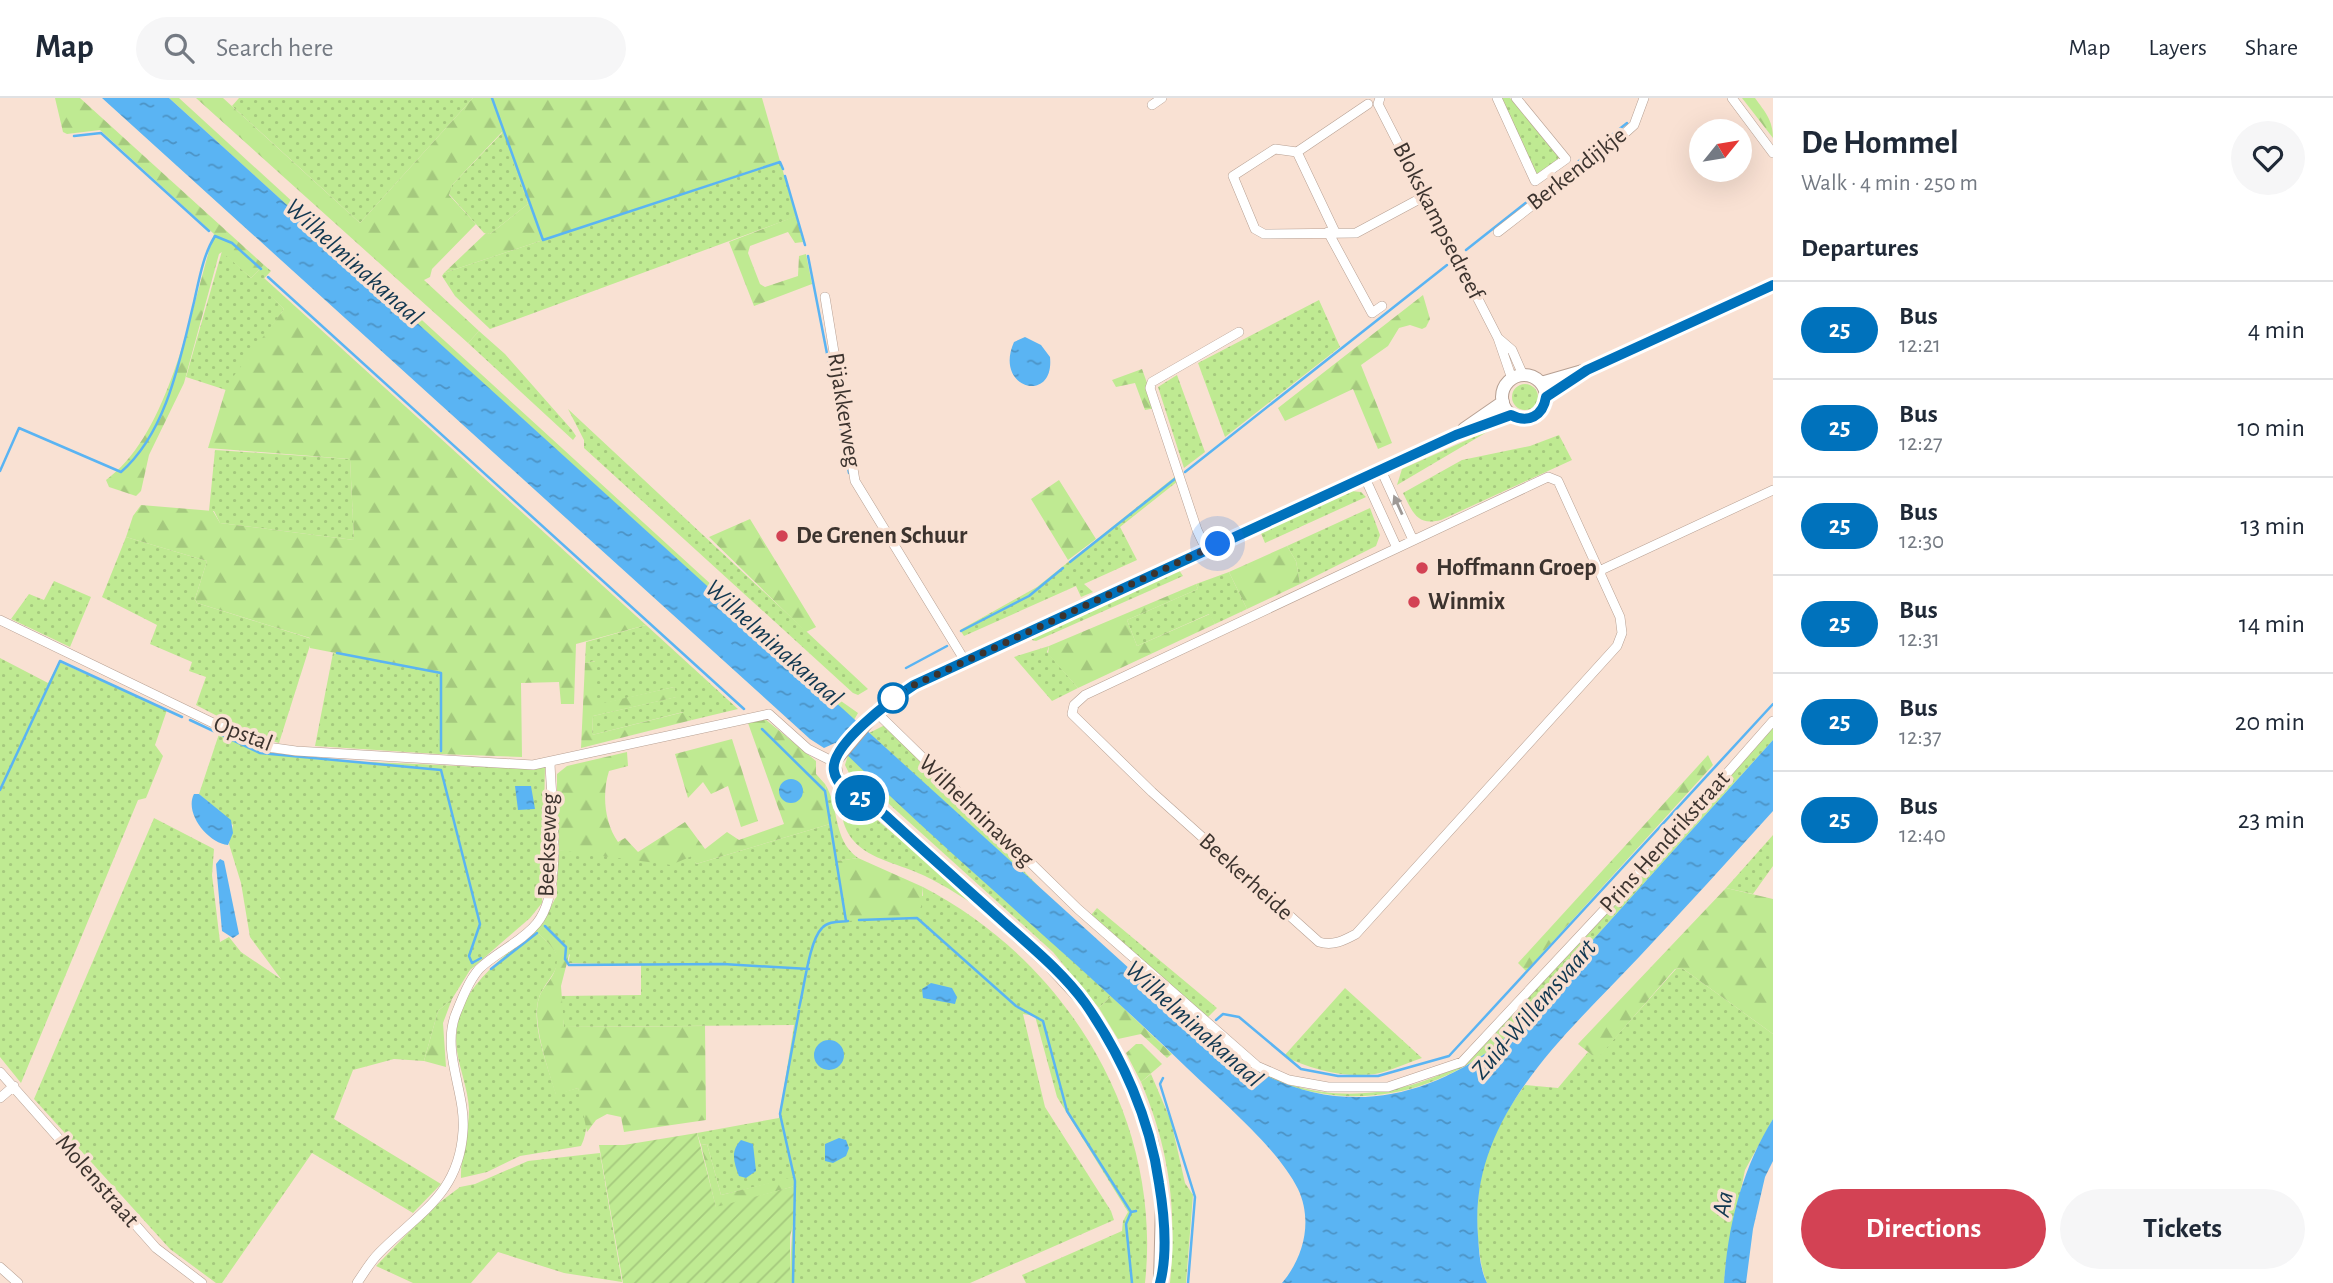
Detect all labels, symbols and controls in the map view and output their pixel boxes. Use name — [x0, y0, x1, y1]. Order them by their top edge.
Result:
search box — [136, 17, 626, 80]
icon: search — [160, 29, 198, 67]
text: Map — [35, 31, 94, 64]
text: Search here — [216, 35, 334, 61]
text: Map — [2068, 36, 2110, 60]
text: Layers — [2148, 36, 2207, 60]
text: Share — [2245, 36, 2298, 60]
north arrow — [1689, 119, 1752, 182]
map controls — [1689, 119, 1752, 182]
button: heart — [2231, 121, 2305, 195]
street label: Berkendijkje — [1523, 123, 1631, 215]
text: De Hommel — [1801, 127, 1959, 160]
street label: Blokskampsedreef — [1388, 139, 1489, 305]
text: Walk · 4 min · 250 m — [1801, 172, 1978, 195]
water label: Wilhelminakanaal — [280, 194, 428, 330]
text: Departures — [1801, 235, 1919, 261]
text: Bus — [1899, 303, 1938, 329]
text: 4 min — [2248, 317, 2305, 343]
text: 25 — [1829, 318, 1850, 342]
text: 12:21 — [1899, 334, 1941, 357]
street label: Rijakkerweg — [823, 351, 865, 469]
text: Bus — [1899, 401, 1938, 427]
text: 10 min — [2238, 415, 2305, 441]
text: 25 — [1829, 416, 1850, 440]
text: 12:27 — [1899, 432, 1943, 455]
one-way arrow — [1392, 495, 1403, 515]
text: Bus — [1899, 499, 1938, 525]
text: 13 min — [2241, 513, 2305, 539]
text: 25 — [1829, 514, 1850, 538]
place label: De Grenen Schuur — [796, 524, 968, 548]
your location — [1200, 526, 1235, 561]
marker: De Grenen Schuur — [774, 528, 790, 544]
text: 12:30 — [1899, 530, 1944, 553]
place label: Hoffmann Groep — [1436, 556, 1597, 580]
marker: Hoffmann Groep — [1414, 560, 1430, 576]
water label: Wilhelminakanaal — [700, 575, 848, 711]
place label: Winmix — [1428, 590, 1505, 614]
marker: Winmix — [1406, 594, 1422, 610]
text: Bus — [1899, 597, 1938, 623]
text: 14 min — [2239, 611, 2305, 637]
text: 25 — [1829, 612, 1850, 636]
text: 12:31 — [1899, 628, 1940, 651]
unlabelled marker — [878, 683, 908, 713]
text: Bus — [1899, 695, 1938, 721]
text: 20 min — [2235, 709, 2305, 735]
text: 25 — [1829, 710, 1850, 734]
street label: Opstal — [210, 712, 276, 756]
text: 12:37 — [1899, 726, 1942, 749]
street label: Wilhelminaweg — [914, 751, 1038, 872]
street label: Prins Hendrikstraat — [1595, 766, 1735, 917]
line badge: 25 — [828, 775, 892, 821]
text: 25 — [849, 786, 871, 810]
street label: Beekseweg — [534, 792, 562, 897]
text: Bus — [1899, 793, 1938, 819]
text: 23 min — [2238, 807, 2305, 833]
text: 25 — [1829, 808, 1850, 832]
text: 12:40 — [1899, 824, 1946, 847]
street label: Beekerheide — [1194, 829, 1298, 925]
water label: Zuid-Willemsvaart — [1467, 934, 1602, 1084]
water label: Wilhelminakanaal — [1120, 956, 1268, 1092]
street label: Molenstraat — [51, 1130, 144, 1232]
water label: Aa — [1708, 1189, 1738, 1220]
button: Directions — [1801, 1189, 2046, 1269]
button: Tickets — [2060, 1189, 2305, 1269]

